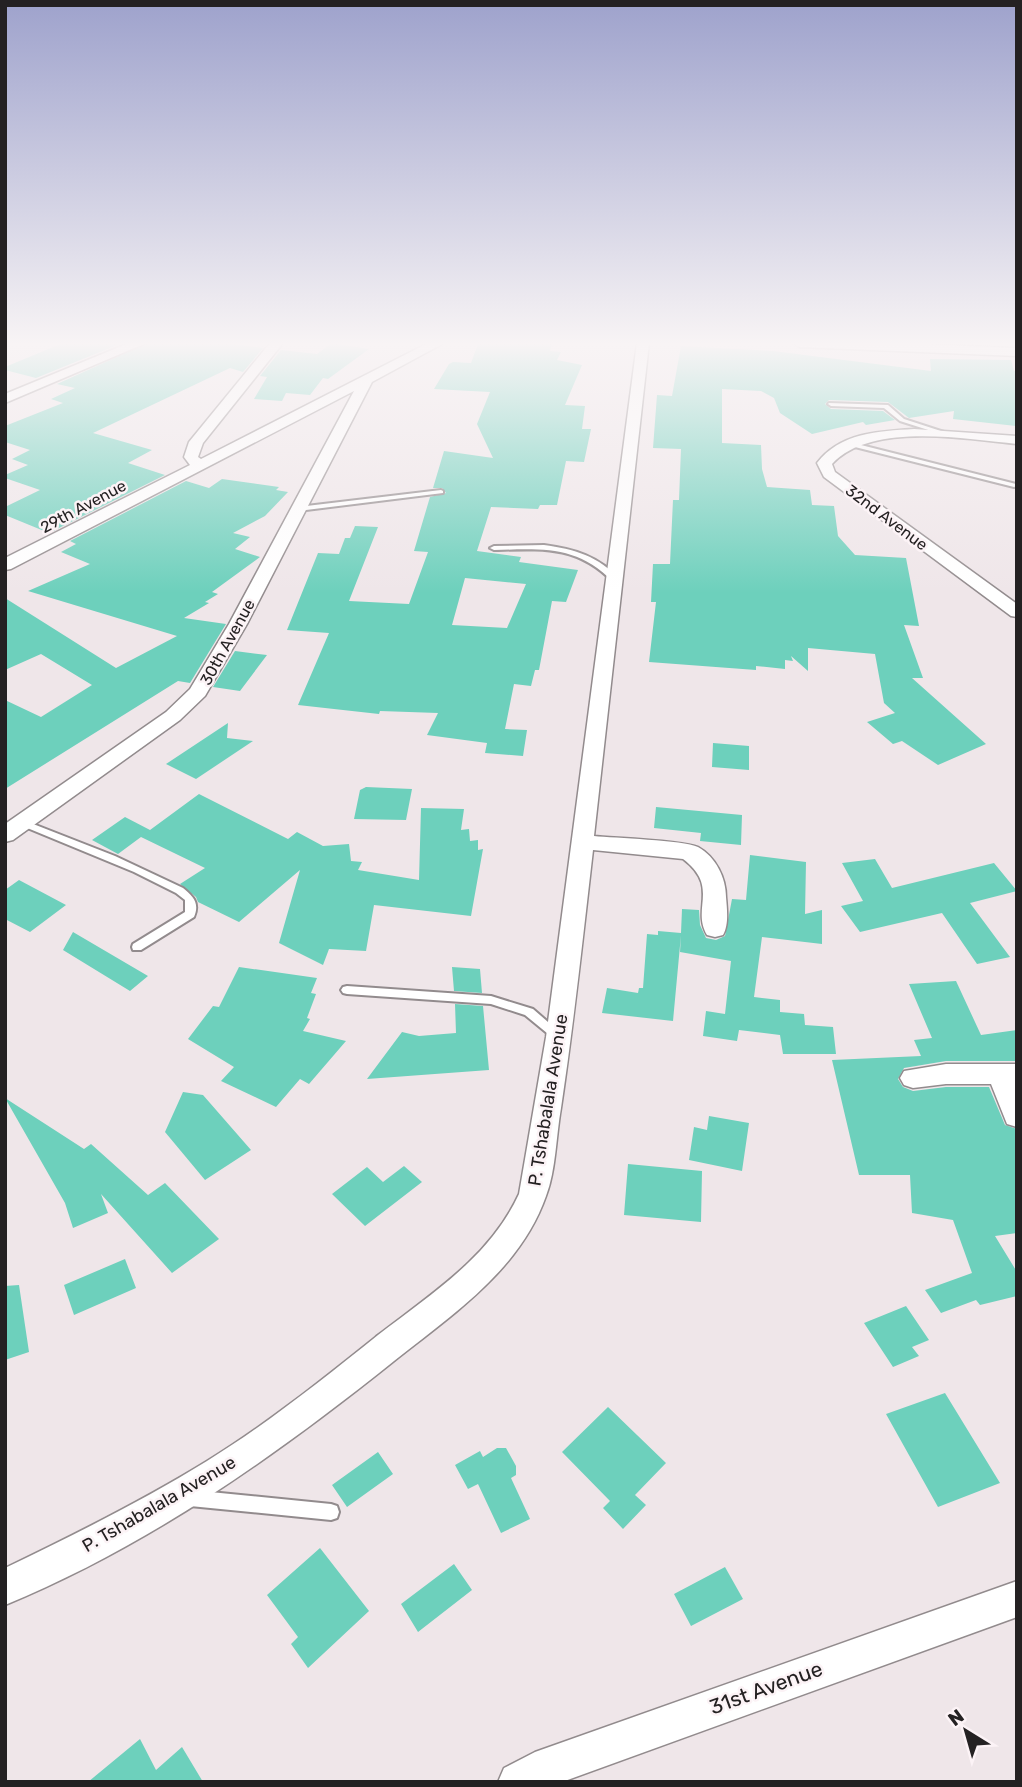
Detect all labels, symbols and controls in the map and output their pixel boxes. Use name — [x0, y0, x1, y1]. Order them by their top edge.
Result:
street label: 29th Avenue — [37, 476, 129, 537]
street label: 32nd Avenue — [842, 480, 931, 554]
street label: 30th Avenue — [196, 596, 259, 689]
street label: P. Tshabalala Avenue — [524, 1012, 572, 1188]
street label: P. Tshabalala Avenue — [78, 1451, 240, 1557]
street label: 31st Avenue — [706, 1656, 826, 1720]
north arrow — [931, 1696, 1001, 1766]
text: N — [944, 1705, 968, 1731]

